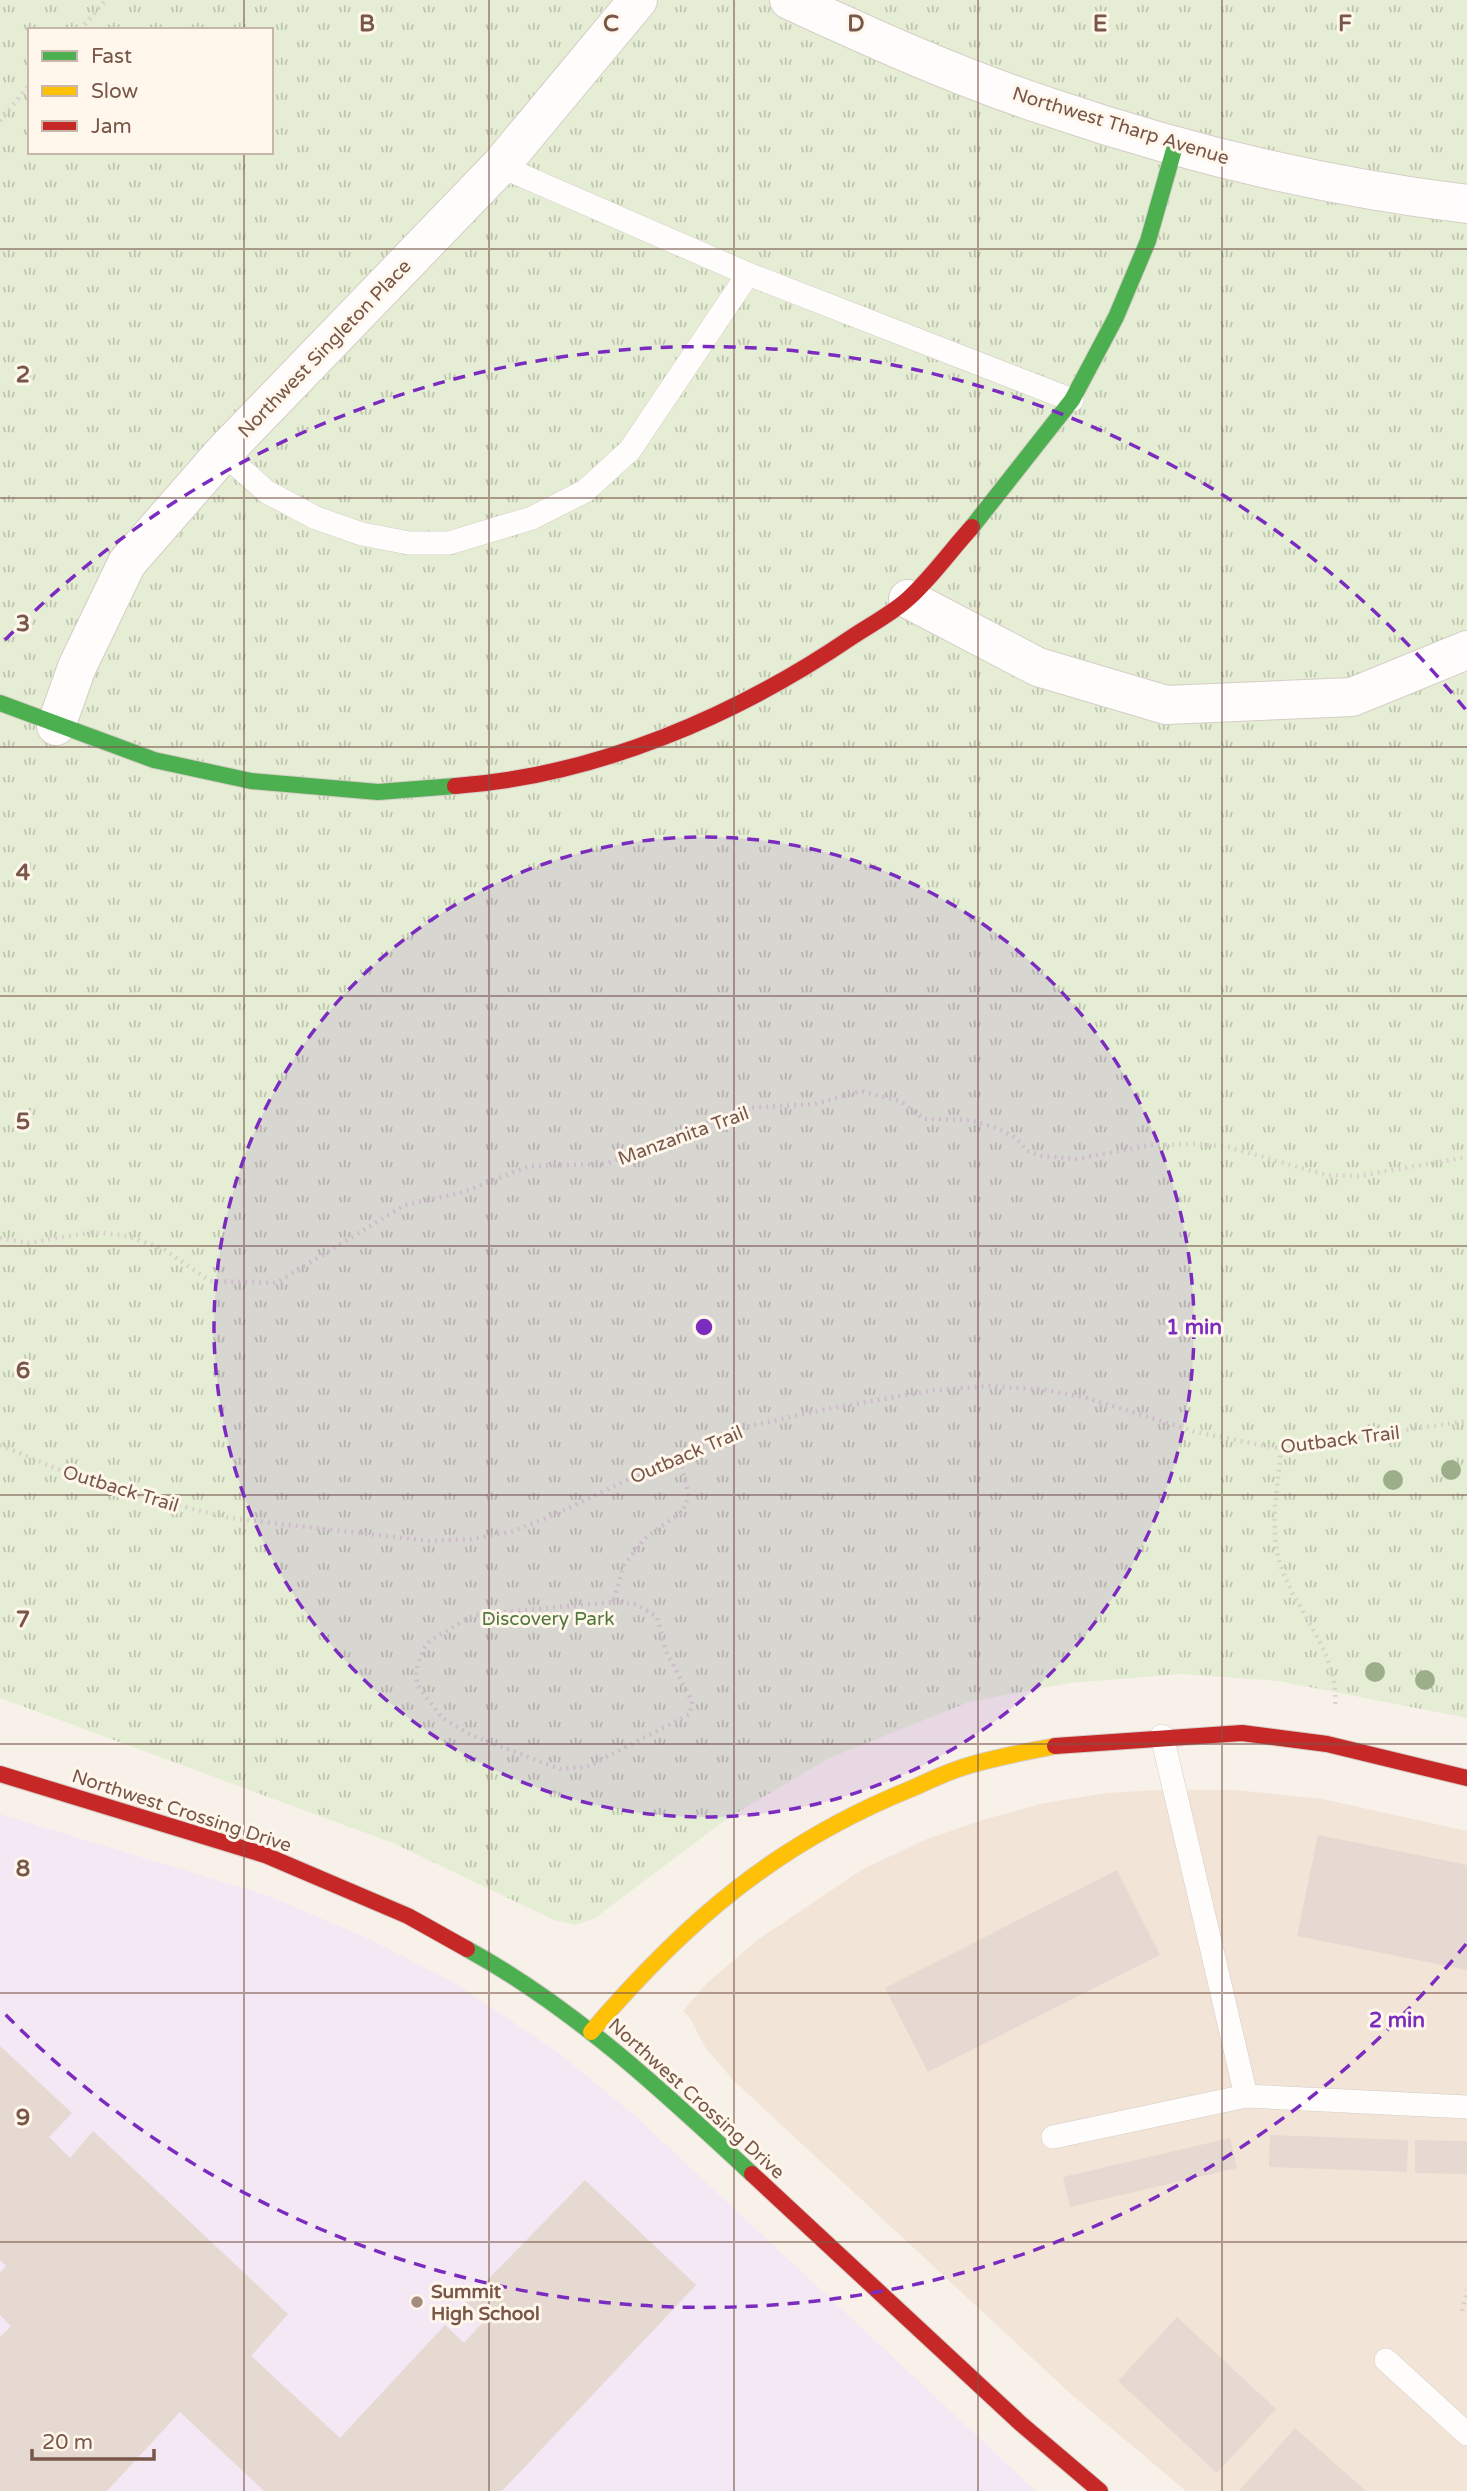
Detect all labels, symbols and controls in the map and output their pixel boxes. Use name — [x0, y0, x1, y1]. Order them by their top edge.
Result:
text: B — [359, 10, 375, 38]
text: C — [603, 10, 619, 38]
text: D — [847, 10, 865, 38]
text: E — [1093, 10, 1107, 38]
text: F — [1338, 10, 1352, 38]
legend — [28, 28, 273, 154]
text: Fast — [91, 44, 132, 69]
text: Slow — [91, 79, 139, 104]
street label: Northwest Tharp Avenue — [1010, 82, 1232, 169]
text: Jam — [91, 114, 132, 139]
street label: Northwest Singleton Place — [234, 255, 416, 442]
text: 2 — [16, 361, 30, 389]
text: 3 — [16, 610, 30, 638]
text: 4 — [16, 859, 31, 887]
street label: Manzanita Trail — [615, 1102, 752, 1170]
text: 5 — [16, 1108, 30, 1136]
centre of rings — [692, 1315, 716, 1339]
text: 1 min — [1166, 1315, 1222, 1340]
text: 6 — [16, 1357, 30, 1385]
street label: Outback Trail — [627, 1421, 746, 1488]
street label: Outback Trail — [1279, 1422, 1401, 1458]
street label: Outback Trail — [60, 1461, 181, 1517]
text: 7 — [16, 1606, 30, 1634]
park label: Discovery Park — [481, 1608, 615, 1630]
street label: Northwest Crossing Drive — [69, 1765, 294, 1857]
text: 8 — [16, 1855, 30, 1883]
text: 2 min — [1369, 2008, 1425, 2033]
street label: Northwest Crossing Drive — [604, 2014, 789, 2184]
text: 9 — [16, 2104, 30, 2132]
place label: Summit High School — [431, 2281, 540, 2326]
marker: Summit High School — [409, 2294, 425, 2310]
scale bar — [32, 2418, 154, 2462]
text: 20 m — [42, 2430, 93, 2455]

